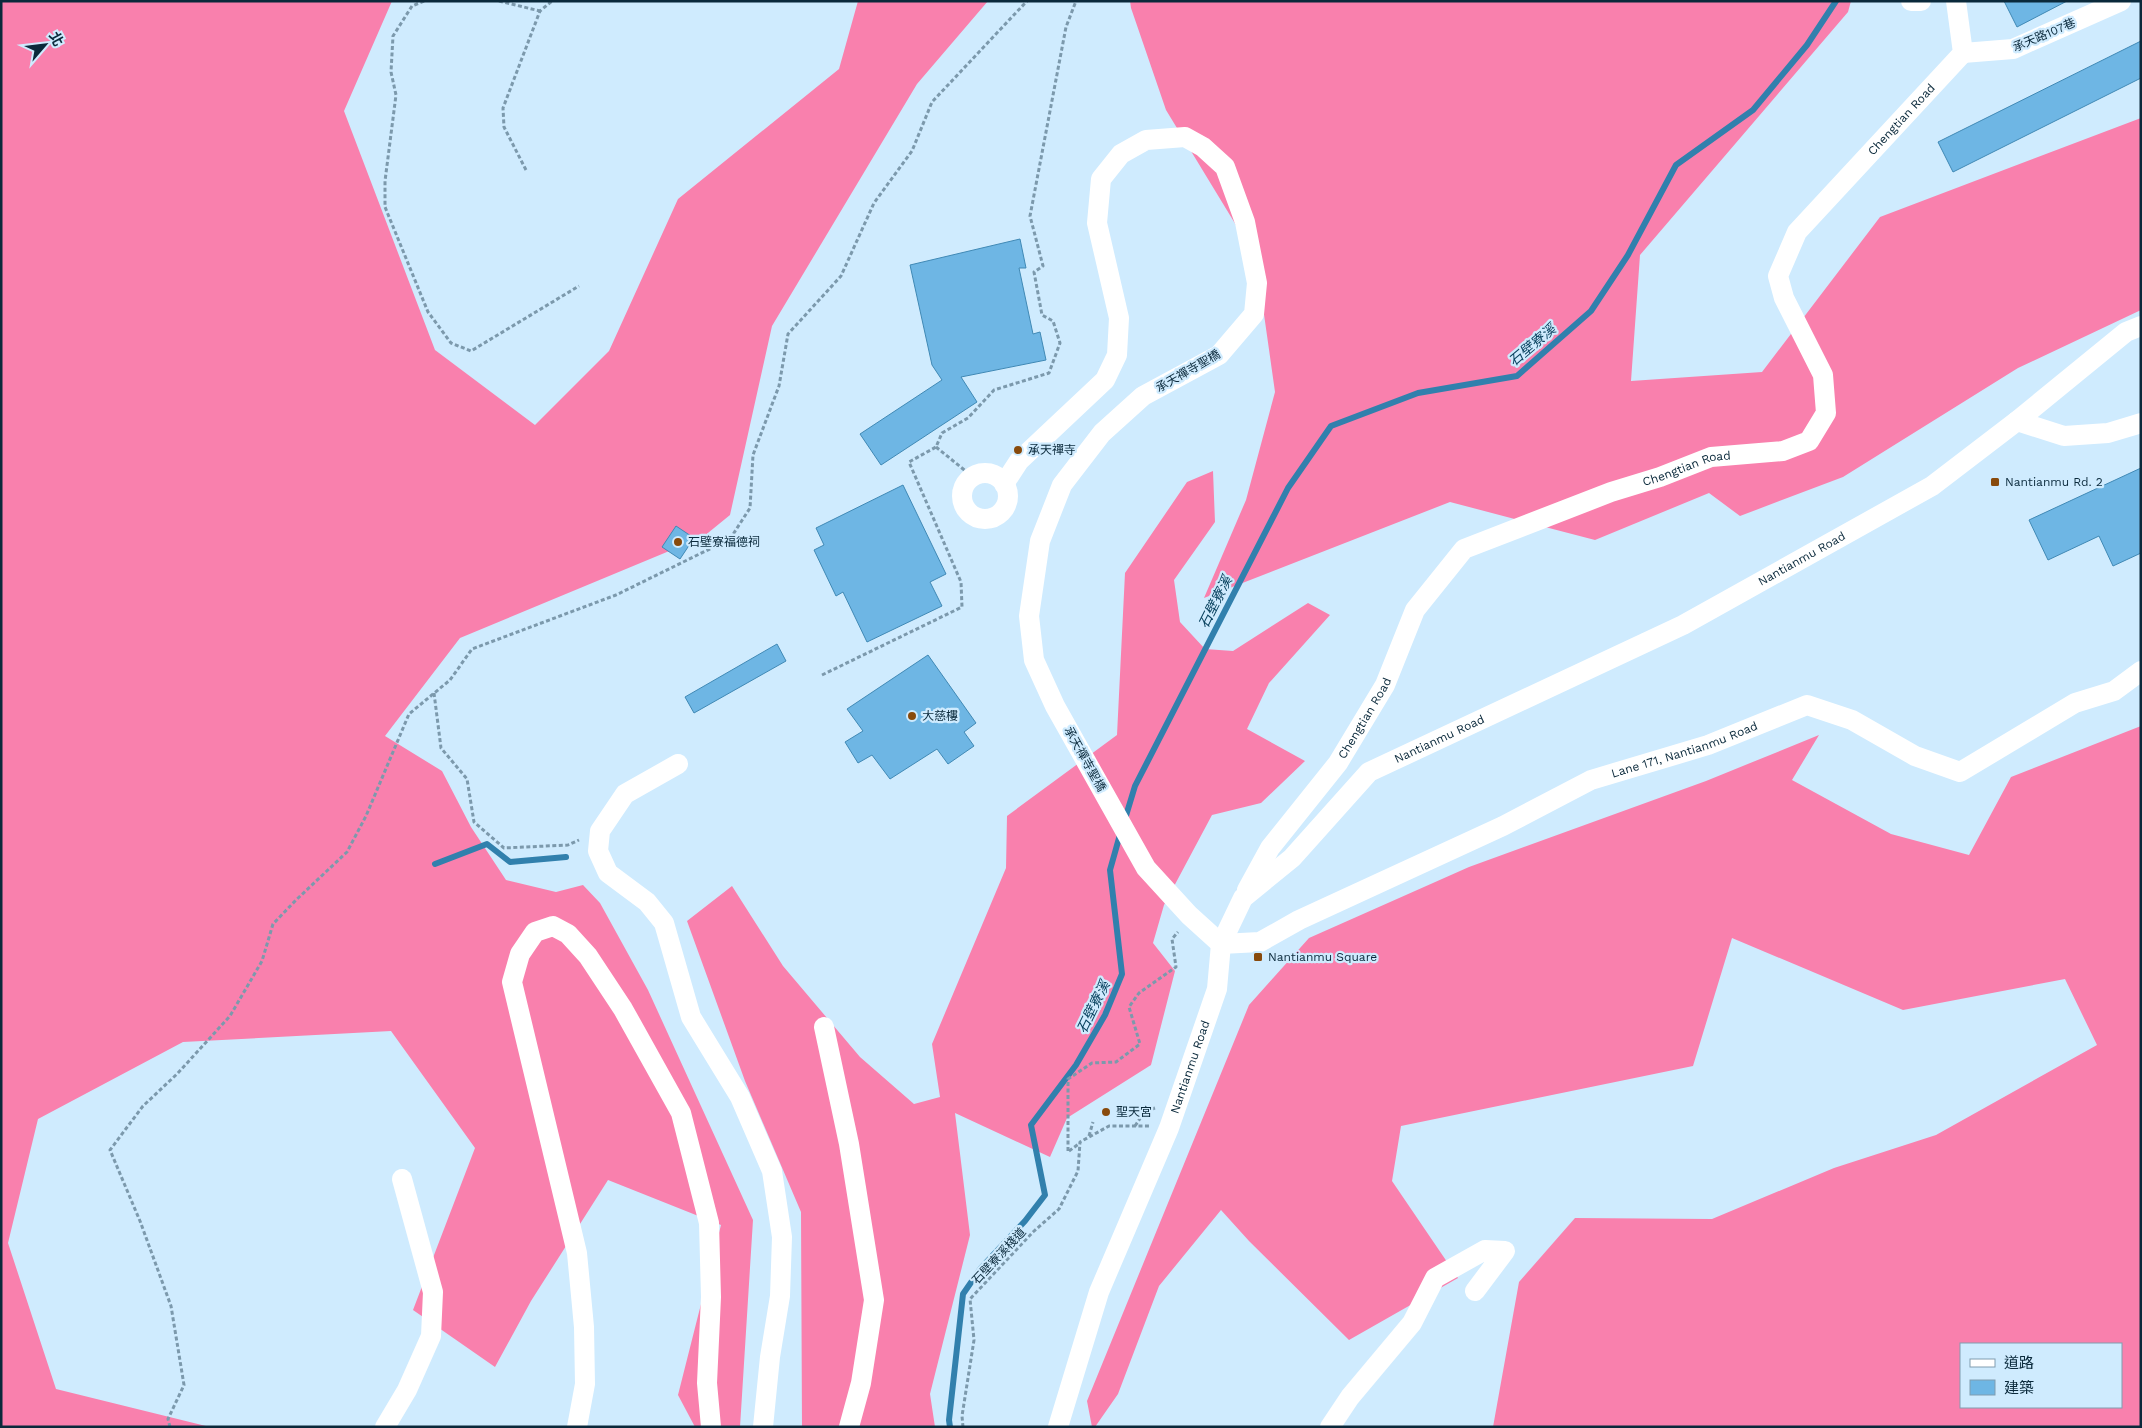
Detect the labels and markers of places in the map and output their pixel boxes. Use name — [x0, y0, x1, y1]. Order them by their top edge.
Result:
place label: 承天禪寺 — [1028, 443, 1076, 457]
marker: 承天禪寺 — [1012, 444, 1024, 456]
place label: Nantianmu Rd. 2 — [2005, 475, 2103, 489]
marker: Nantianmu Rd. 2 — [1989, 476, 2001, 488]
place label: 石壁寮福德祠 — [688, 535, 760, 549]
marker: 石壁寮福德祠 — [672, 536, 684, 548]
place label: 大慈樓 — [922, 709, 958, 723]
marker: 大慈樓 — [906, 710, 918, 722]
place label: Nantianmu Square — [1268, 950, 1377, 964]
marker: Nantianmu Square — [1252, 951, 1264, 963]
place label: 聖天宮 — [1116, 1105, 1152, 1119]
marker: 聖天宮 — [1100, 1106, 1112, 1118]

